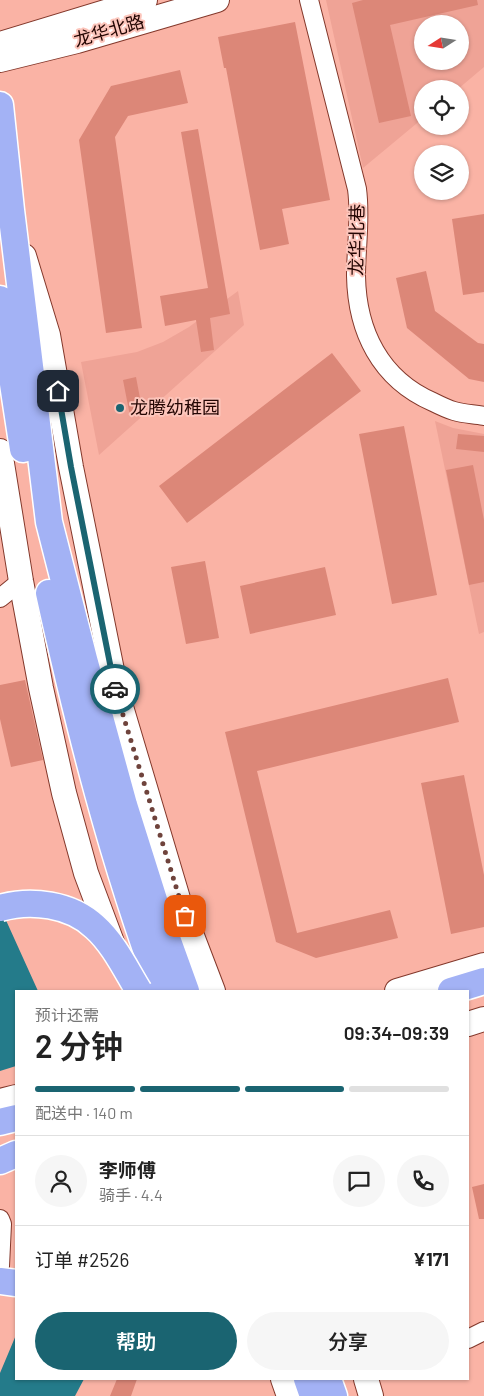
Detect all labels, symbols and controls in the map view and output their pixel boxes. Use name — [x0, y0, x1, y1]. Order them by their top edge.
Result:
street label: 龙华北路 — [71, 10, 146, 51]
north arrow — [414, 15, 469, 70]
map controls — [414, 15, 469, 200]
button: locate — [414, 80, 469, 135]
button: layers — [414, 145, 469, 200]
street label: 龙华北巷 — [344, 204, 368, 276]
pin — [37, 370, 79, 412]
icon: home — [44, 377, 72, 405]
place label: 龙腾幼稚园 — [130, 396, 220, 418]
marker: 龙腾幼稚园 — [114, 402, 126, 414]
courier — [90, 664, 140, 714]
icon: car — [101, 675, 129, 703]
pin — [164, 895, 206, 937]
icon: bag — [171, 902, 199, 930]
text: 预计还需 — [35, 1005, 99, 1024]
text: 09:34–09:39 — [344, 1021, 449, 1044]
text: 2 分钟 — [35, 1026, 123, 1064]
text: 配送中 · 140 m — [35, 1103, 133, 1122]
button: person — [35, 1155, 87, 1207]
button: chat — [333, 1155, 385, 1207]
button: phone — [397, 1155, 449, 1207]
text: 李师傅 — [99, 1158, 156, 1181]
text: 骑手 · 4.4 — [99, 1185, 163, 1204]
text: ¥171 — [413, 1247, 449, 1270]
text: 订单 #2526 — [35, 1248, 129, 1271]
button: 帮助 — [35, 1312, 237, 1370]
button: 分享 — [247, 1312, 449, 1370]

